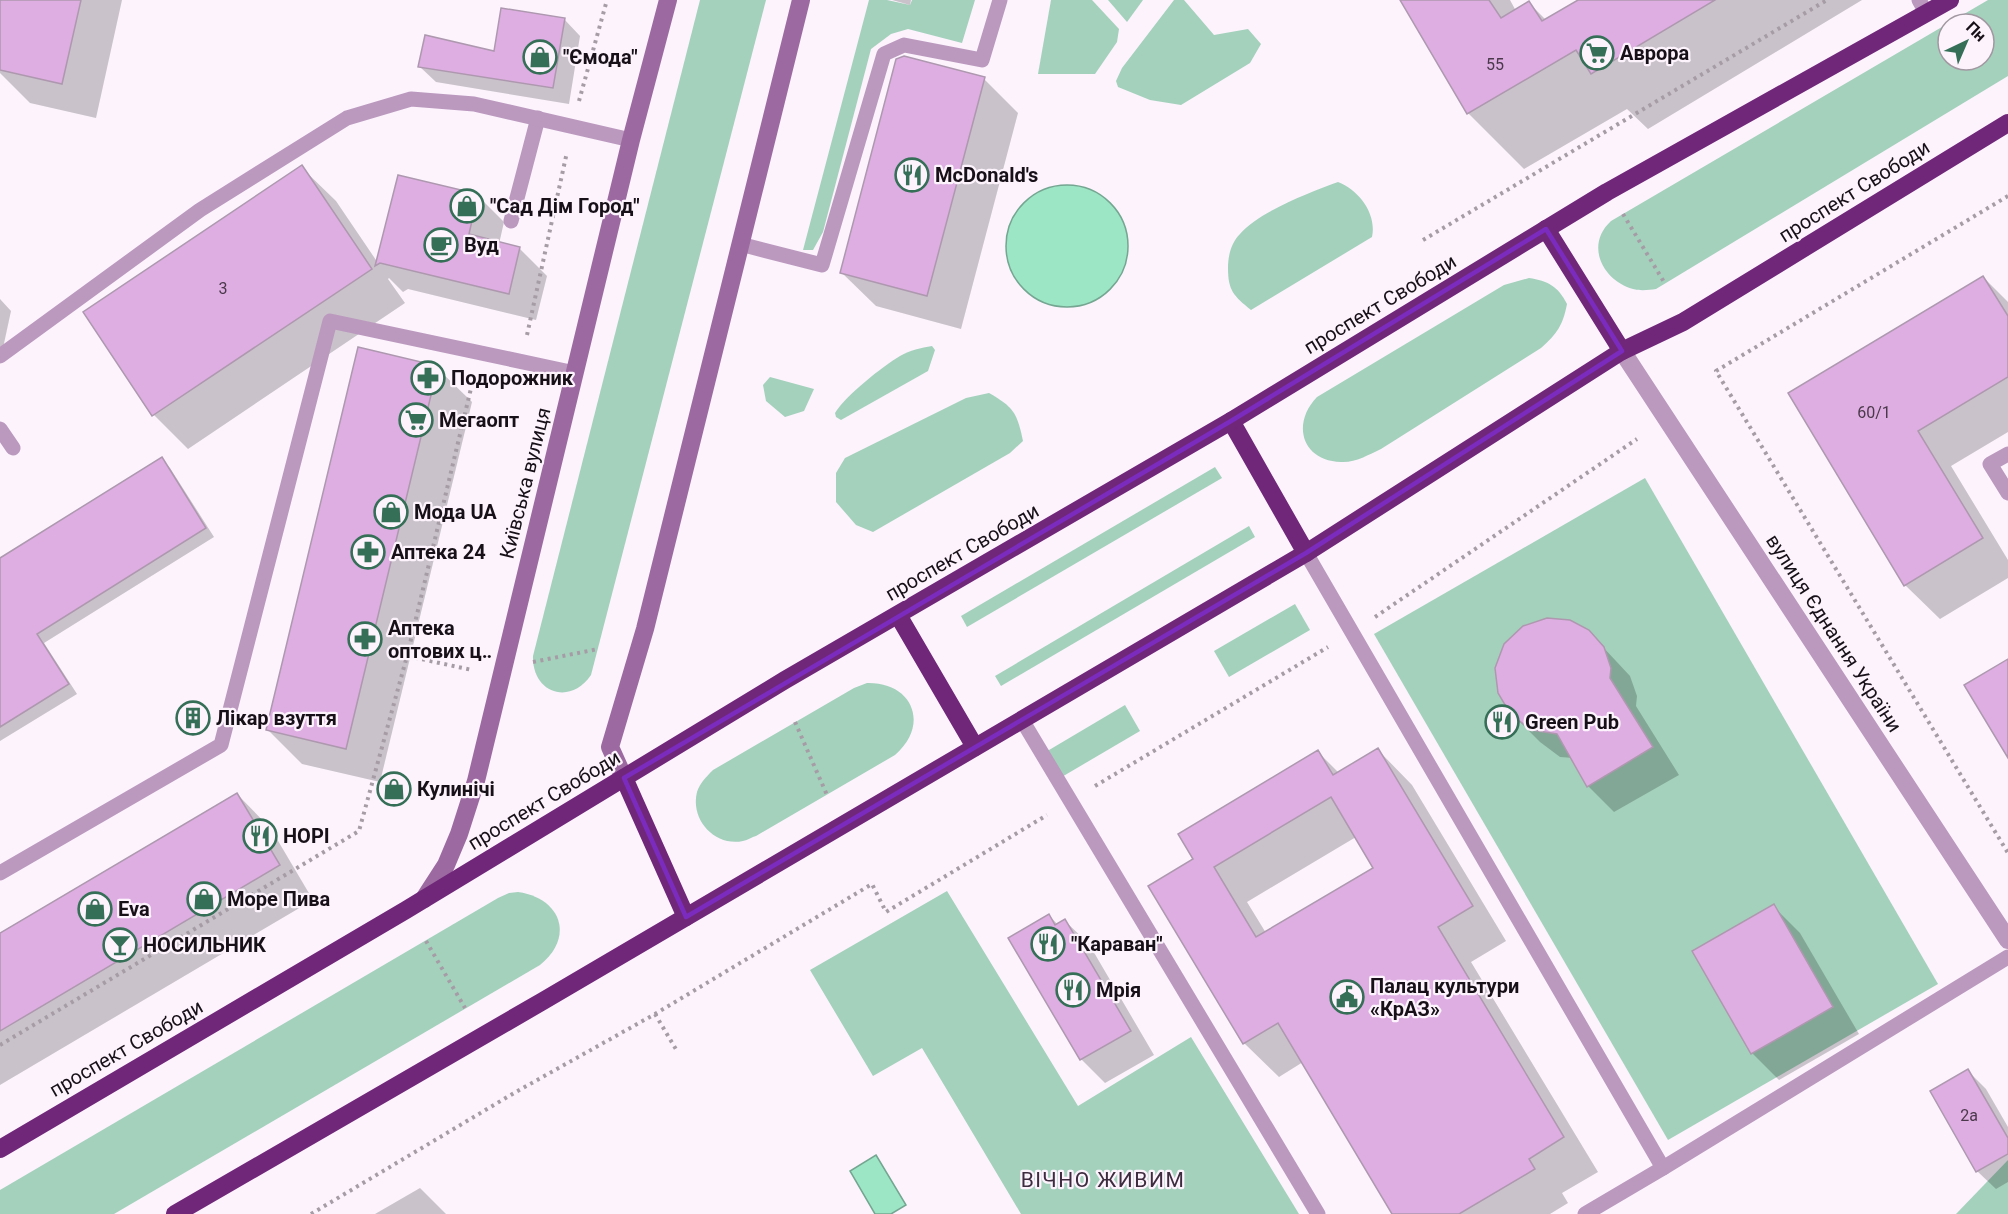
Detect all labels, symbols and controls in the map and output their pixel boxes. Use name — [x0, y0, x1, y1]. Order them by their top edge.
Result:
north arrow — [1936, 12, 1996, 72]
text: Пн — [1962, 18, 1990, 45]
supermarket icon: Аврора — [1579, 35, 1615, 71]
shop icon: "Ємода" — [522, 39, 558, 75]
place label: Аврора — [1620, 41, 1690, 65]
place label: "Ємода" — [563, 45, 638, 69]
house number: 55 — [1486, 55, 1504, 74]
street label: проспект Свободи — [1774, 135, 1934, 247]
restaurant icon: McDonald's — [894, 157, 930, 193]
place label: McDonald's — [935, 163, 1038, 187]
shop icon: "Сад Дім Город" — [449, 188, 485, 224]
place label: "Сад Дім Город" — [490, 194, 640, 218]
cafe icon: Вуд — [423, 227, 459, 263]
place label: Вуд — [464, 233, 499, 257]
street label: проспект Свободи — [1299, 249, 1461, 359]
house number: 3 — [219, 279, 228, 298]
pharmacy icon: Подорожник — [410, 360, 446, 396]
place label: Подорожник — [451, 366, 574, 390]
supermarket icon: Мегаопт — [398, 402, 434, 438]
house number: 60/1 — [1857, 403, 1891, 422]
street label: Київська вулиця — [495, 405, 555, 561]
place label: Мегаопт — [439, 408, 519, 432]
shop icon: Мода UA — [373, 494, 409, 530]
street label: проспект Свободи — [881, 498, 1043, 606]
place label: Мода UA — [414, 500, 497, 524]
street label: вулиця Єднання України — [1761, 530, 1907, 736]
pharmacy icon: Аптека 24 — [350, 534, 386, 570]
place label: Аптека 24 — [391, 540, 486, 564]
place label: Аптека оптових ц‥ — [388, 616, 492, 663]
pharmacy icon: Аптека оптових ц‥ — [347, 621, 383, 657]
building icon: Лікар взуття — [175, 700, 211, 736]
restaurant icon: Green Pub — [1484, 704, 1520, 740]
place label: Лікар взуття — [216, 706, 337, 730]
place label: Green Pub — [1525, 710, 1619, 734]
street label: проспект Свободи — [463, 745, 625, 855]
shop icon: Кулинічі — [376, 771, 412, 807]
place label: Кулинічі — [417, 777, 495, 801]
restaurant icon: НОРІ — [242, 818, 278, 854]
place label: НОРІ — [283, 824, 330, 848]
shop icon: Море Пива — [186, 881, 222, 917]
place label: Море Пива — [227, 887, 331, 911]
shop icon: Eva — [77, 891, 113, 927]
place label: Eva — [118, 897, 150, 921]
restaurant icon: "Караван" — [1030, 926, 1066, 962]
bar icon: НОСИЛЬНИК — [102, 927, 138, 963]
place label: "Караван" — [1071, 932, 1163, 956]
place label: НОСИЛЬНИК — [143, 933, 267, 957]
restaurant icon: Мрія — [1055, 972, 1091, 1008]
place label: Палац культури «КрАЗ» — [1370, 974, 1519, 1021]
place label: Мрія — [1096, 978, 1141, 1002]
public building icon: Палац культури «КрАЗ» — [1329, 979, 1365, 1015]
street label: проспект Свободи — [45, 994, 207, 1102]
house number: 2а — [1960, 1106, 1978, 1125]
district label: ВІЧНО ЖИВИМ — [1021, 1168, 1185, 1192]

